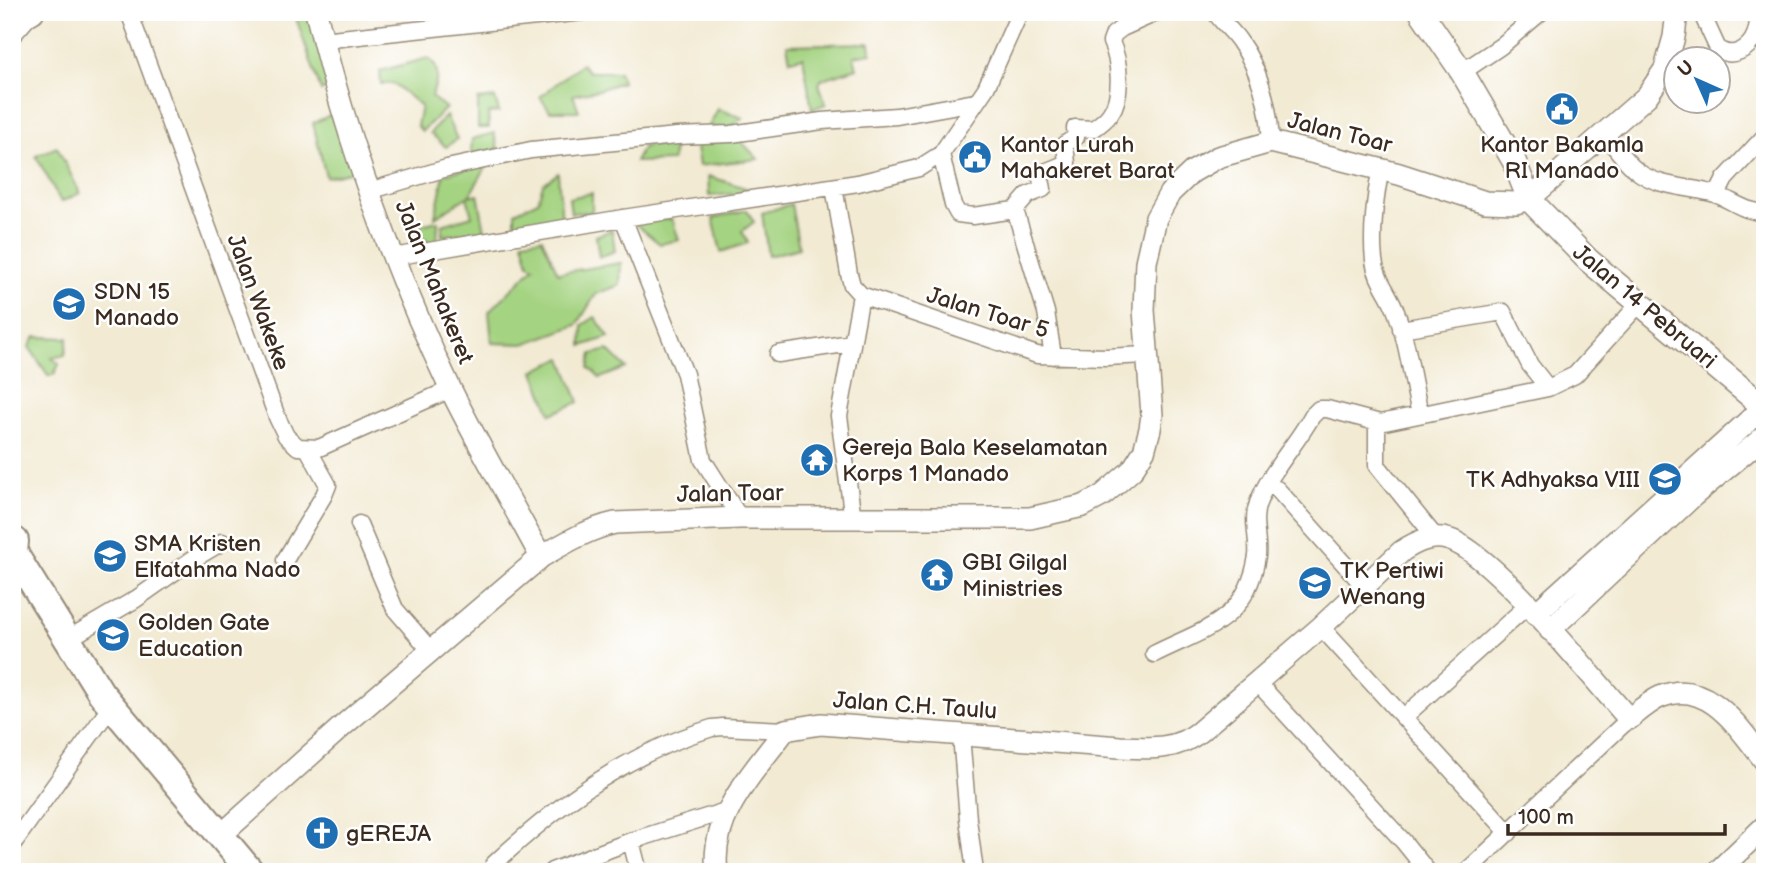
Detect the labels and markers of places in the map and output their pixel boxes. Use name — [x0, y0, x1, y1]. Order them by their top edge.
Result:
public building icon: Kantor Bakamla RI Manado — [1543, 90, 1581, 128]
place label: Kantor Lurah Mahakeret Barat — [1000, 131, 1175, 185]
place label: Kantor Bakamla RI Manado — [1480, 131, 1644, 185]
public building icon: Kantor Lurah Mahakeret Barat — [956, 138, 994, 176]
place label: SDN 15 Manado — [94, 278, 179, 332]
school or university icon: SDN 15 Manado — [50, 285, 88, 323]
place label: Gereja Bala Keselamatan Korps 1 Manado — [842, 434, 1108, 488]
temple icon: Gereja Bala Keselamatan Korps 1 Manado — [798, 441, 836, 479]
school or university icon: TK Adhyaksa VIII — [1646, 460, 1684, 498]
place label: TK Adhyaksa VIII — [1466, 466, 1640, 494]
place label: SMA Kristen Elfatahma Nado — [134, 530, 300, 584]
school or university icon: SMA Kristen Elfatahma Nado — [91, 537, 129, 575]
place label: GBI Gilgal Ministries — [962, 549, 1067, 603]
temple icon: GBI Gilgal Ministries — [918, 556, 956, 594]
place label: TK Pertiwi Wenang — [1340, 557, 1444, 611]
school or university icon: TK Pertiwi Wenang — [1296, 564, 1334, 602]
place label: Golden Gate Education — [138, 609, 270, 663]
school or university icon: Golden Gate Education — [94, 616, 132, 654]
church icon: gEREJA — [303, 814, 341, 852]
place label: gEREJA — [346, 820, 432, 848]

